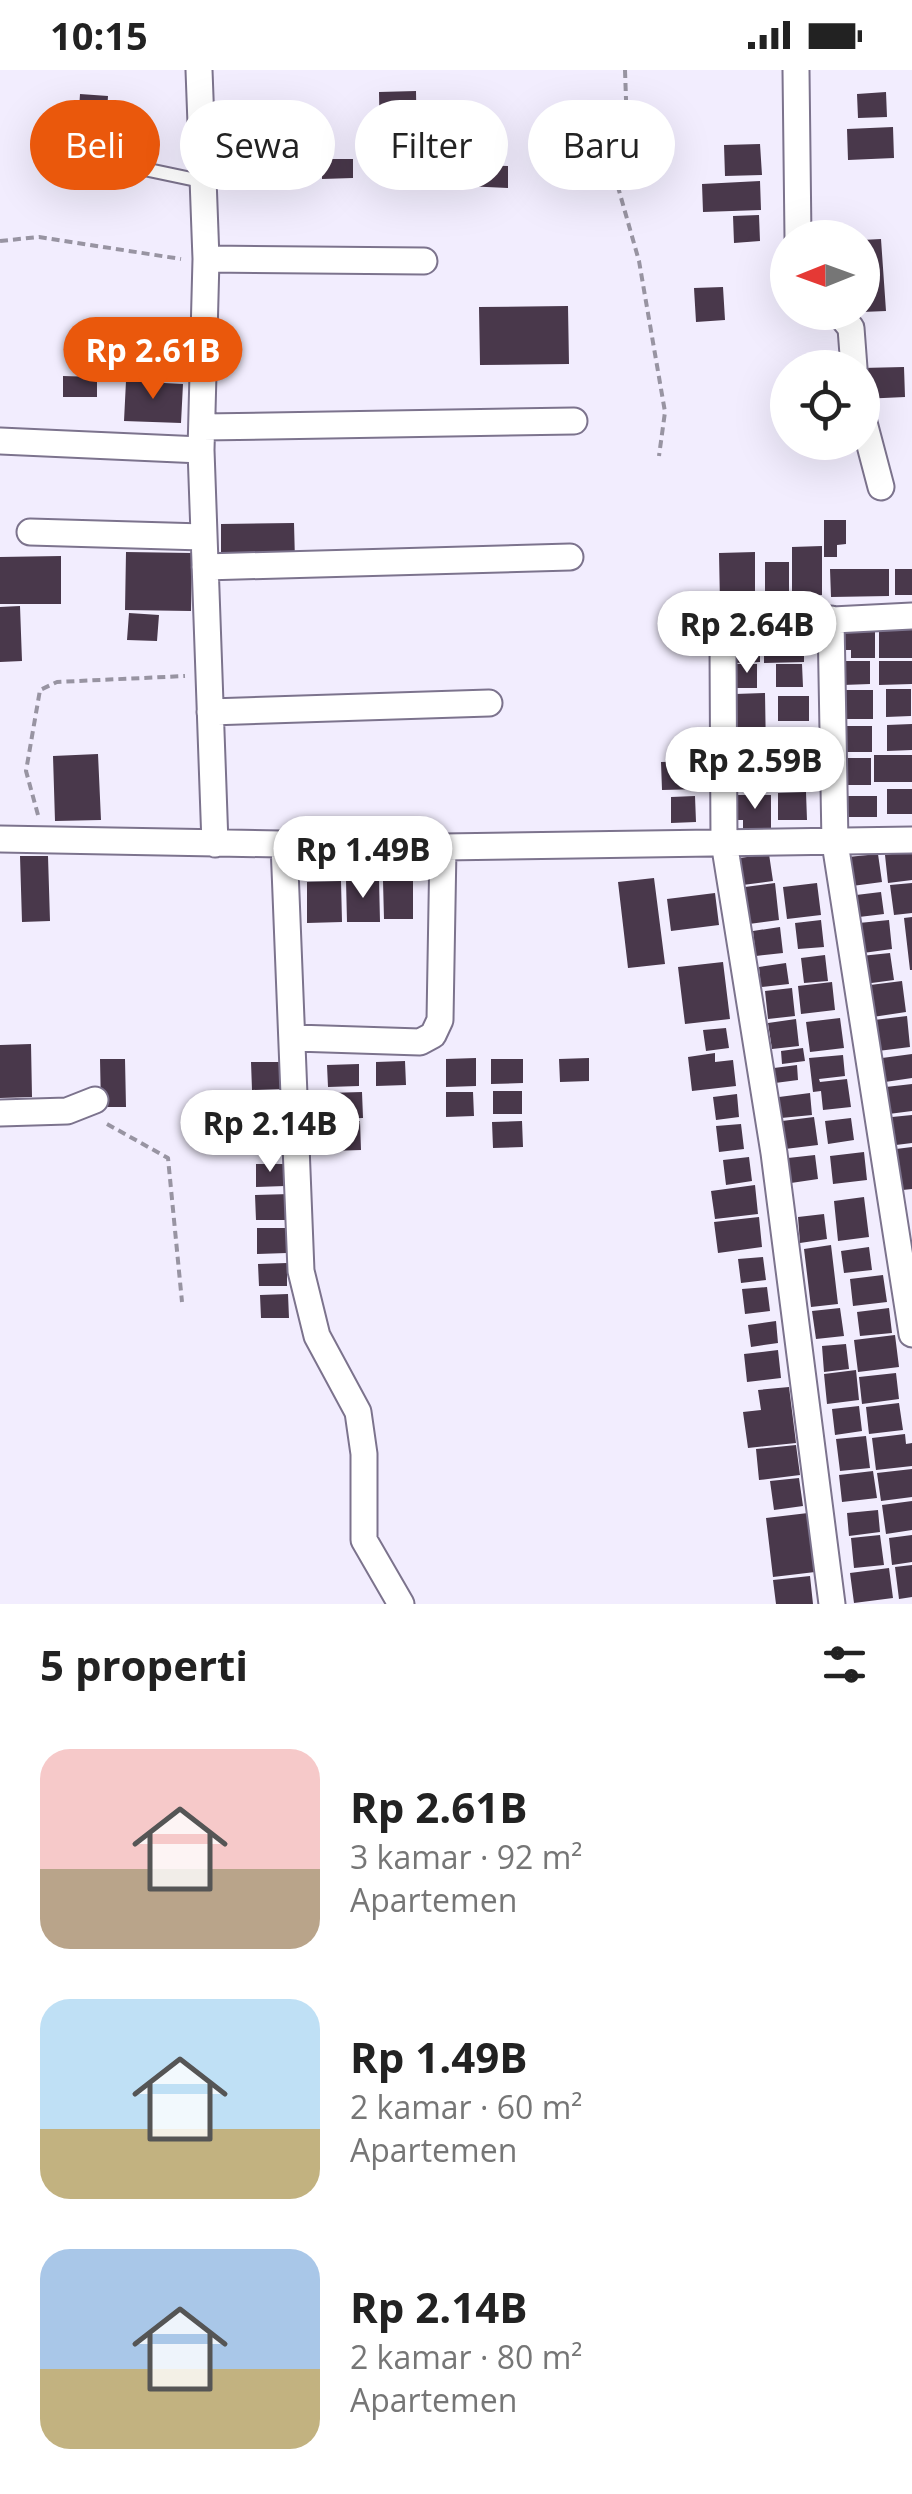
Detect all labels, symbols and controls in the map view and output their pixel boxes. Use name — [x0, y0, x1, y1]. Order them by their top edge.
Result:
text: 10:15 — [50, 9, 148, 61]
chip: Beli — [30, 100, 160, 190]
chip: Sewa — [180, 100, 335, 190]
chip: Filter — [355, 100, 508, 190]
chip: Baru — [528, 100, 675, 190]
north arrow — [770, 220, 880, 330]
map controls — [770, 220, 880, 460]
pin: Rp 2.61B — [50, 317, 256, 402]
text: Rp 2.61B — [85, 328, 221, 371]
button: locate — [770, 350, 880, 460]
pin: Rp 2.64B — [644, 591, 850, 676]
text: Rp 2.64B — [679, 602, 815, 645]
pin: Rp 2.59B — [652, 727, 858, 812]
text: Rp 2.59B — [687, 738, 823, 781]
pin: Rp 1.49B — [260, 816, 466, 901]
text: Rp 1.49B — [295, 827, 431, 870]
pin: Rp 2.14B — [167, 1090, 373, 1175]
text: Rp 2.14B — [202, 1101, 338, 1144]
text: 5 properti — [40, 1636, 248, 1693]
icon: filters — [817, 1637, 872, 1692]
text: Rp 2.61B — [350, 1778, 527, 1835]
icon: home — [120, 1789, 240, 1909]
text: 3 kamar · 92 m² — [350, 1835, 582, 1878]
text: Apartemen — [350, 1878, 517, 1921]
text: Rp 1.49B — [350, 2028, 527, 2085]
icon: home — [120, 2039, 240, 2159]
text: 2 kamar · 60 m² — [350, 2085, 582, 2128]
text: Apartemen — [350, 2128, 517, 2171]
text: Rp 2.14B — [350, 2278, 527, 2335]
icon: home — [120, 2289, 240, 2409]
text: 2 kamar · 80 m² — [350, 2335, 582, 2378]
text: Apartemen — [350, 2378, 517, 2421]

